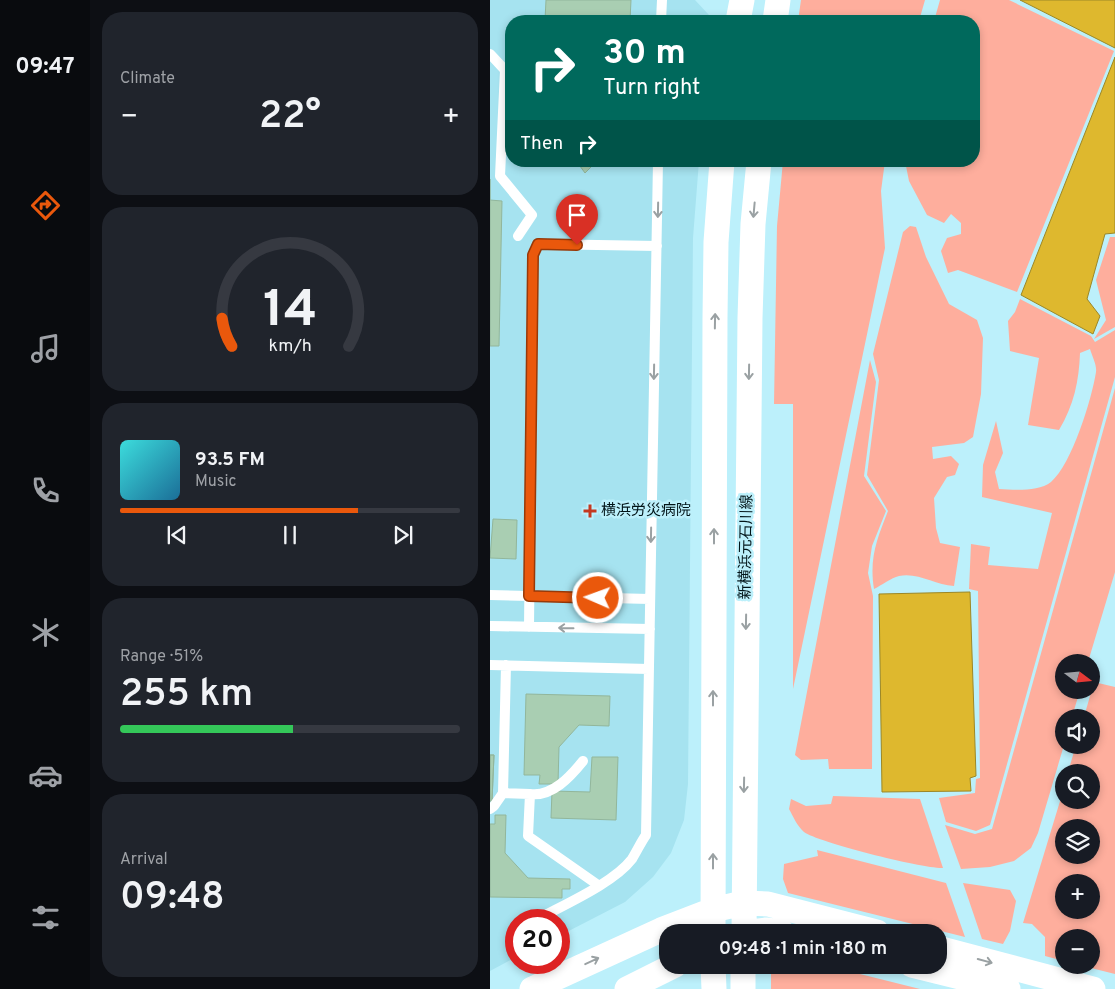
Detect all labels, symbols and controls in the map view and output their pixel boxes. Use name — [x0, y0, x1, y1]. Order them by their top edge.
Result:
text: 30 m — [603, 32, 686, 76]
icon: right — [520, 35, 585, 100]
text: 09:47 — [15, 54, 75, 81]
text: Climate — [120, 69, 175, 89]
text: Turn right — [603, 75, 700, 102]
text: 22° — [259, 93, 321, 142]
text: − — [120, 100, 138, 136]
text: + — [442, 100, 460, 136]
icon: right — [573, 130, 601, 158]
text: Then — [520, 132, 563, 156]
icon: directions — [28, 188, 63, 223]
pin — [556, 194, 598, 245]
icon: arrive — [563, 201, 591, 229]
one-way arrow — [653, 202, 662, 218]
one-way arrow — [750, 202, 759, 218]
text: 14 — [263, 279, 317, 345]
one-way arrow — [710, 313, 720, 330]
icon: music — [28, 331, 63, 366]
text: km/h — [268, 335, 312, 358]
one-way arrow — [650, 364, 659, 380]
one-way arrow — [744, 364, 754, 380]
text: 93.5 FM — [195, 448, 265, 472]
text: Music — [195, 472, 236, 492]
icon: phone — [28, 473, 63, 508]
street label: 新横浜元石川線 — [737, 494, 757, 600]
place label: 横浜労災病院 — [601, 502, 691, 521]
marker: 横浜労災病院 — [583, 504, 597, 518]
icon: previous — [163, 521, 191, 549]
icon: pause — [276, 521, 304, 549]
icon: next — [389, 521, 417, 549]
one-way arrow — [647, 527, 656, 543]
one-way arrow — [709, 528, 719, 544]
position arrow — [571, 571, 623, 623]
one-way arrow — [741, 614, 751, 630]
icon: climate — [28, 615, 63, 650]
one-way arrow — [558, 623, 574, 633]
text: Range · 51% — [120, 647, 203, 667]
north arrow — [1055, 654, 1100, 699]
map controls — [1055, 654, 1100, 974]
text: 255 km — [120, 671, 253, 720]
one-way arrow — [708, 691, 718, 707]
button: sound — [1055, 709, 1100, 754]
icon: car — [28, 758, 63, 793]
button: search — [1055, 764, 1100, 809]
one-way arrow — [739, 776, 749, 792]
button: layers — [1055, 819, 1100, 864]
text: Arrival — [120, 850, 168, 870]
one-way arrow — [708, 853, 718, 870]
text: 09:48 — [120, 874, 225, 923]
button: + — [1055, 874, 1100, 919]
icon: filters — [28, 900, 63, 935]
speed limit sign: 20 — [505, 909, 570, 974]
button: − — [1055, 929, 1100, 974]
text: 09:48 · 1 min · 180 m — [719, 937, 887, 961]
one-way arrow — [584, 955, 599, 965]
one-way arrow — [976, 956, 992, 966]

